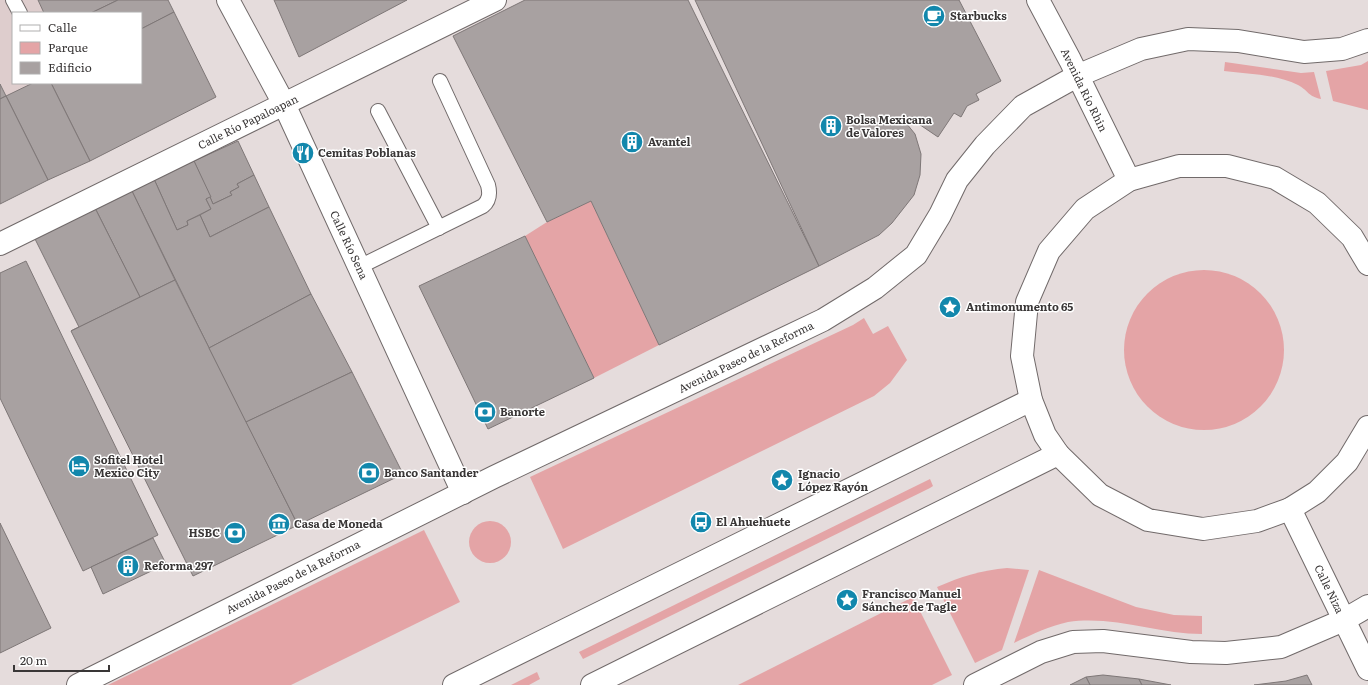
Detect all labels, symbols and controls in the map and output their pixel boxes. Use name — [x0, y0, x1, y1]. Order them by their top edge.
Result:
cafe icon: Starbucks — [921, 3, 947, 29]
place label: Starbucks — [950, 7, 1007, 23]
legend — [12, 12, 142, 84]
text: Calle — [48, 18, 77, 36]
text: Parque — [48, 38, 88, 56]
street label: Avenida Río Rhin — [1058, 45, 1112, 134]
text: Edificio — [48, 58, 92, 76]
street label: Calle Río Papaloapan — [195, 90, 300, 152]
place label: Bolsa Mexicana de Valores — [846, 111, 933, 140]
building icon: Bolsa Mexicana de Valores — [818, 113, 844, 139]
building icon: Avantel — [619, 129, 645, 155]
place label: Avantel — [648, 133, 690, 149]
restaurant icon: Cemitas Poblanas — [290, 140, 316, 166]
place label: Cemitas Poblanas — [318, 144, 416, 160]
street label: Calle Río Sena — [327, 208, 373, 282]
place icon: Antimonumento 65 — [937, 294, 963, 320]
place label: Antimonumento 65 — [966, 298, 1073, 314]
street label: Avenida Paseo de la Reforma — [675, 316, 816, 396]
bank icon: Banorte — [472, 399, 498, 425]
place label: Banorte — [500, 403, 545, 419]
place label: Sofitel Hotel Mexico City — [94, 451, 163, 480]
hotel icon: Sofitel Hotel Mexico City — [66, 453, 92, 479]
bank icon: Banco Santander — [356, 460, 382, 486]
place label: Banco Santander — [384, 464, 479, 480]
place label: Ignacio López Rayón — [798, 465, 868, 494]
place icon: Ignacio López Rayón — [769, 467, 795, 493]
bus stop icon: El Ahuehuete — [688, 509, 714, 535]
museum icon: Casa de Moneda — [266, 511, 292, 537]
place label: El Ahuehuete — [716, 513, 790, 529]
place label: Casa de Moneda — [294, 515, 383, 531]
bank icon: HSBC — [222, 520, 248, 546]
place label: HSBC — [189, 524, 220, 540]
street label: Avenida Paseo de la Reforma — [223, 535, 362, 617]
building icon: Reforma 297 — [115, 553, 141, 579]
place label: Reforma 297 — [144, 557, 213, 573]
street label: Calle Niza — [1311, 561, 1349, 616]
place label: Francisco Manuel Sánchez de Tagle — [862, 585, 961, 614]
place icon: Francisco Manuel Sánchez de Tagle — [834, 587, 860, 613]
scale bar — [14, 647, 109, 673]
text: 20 m — [20, 651, 47, 669]

